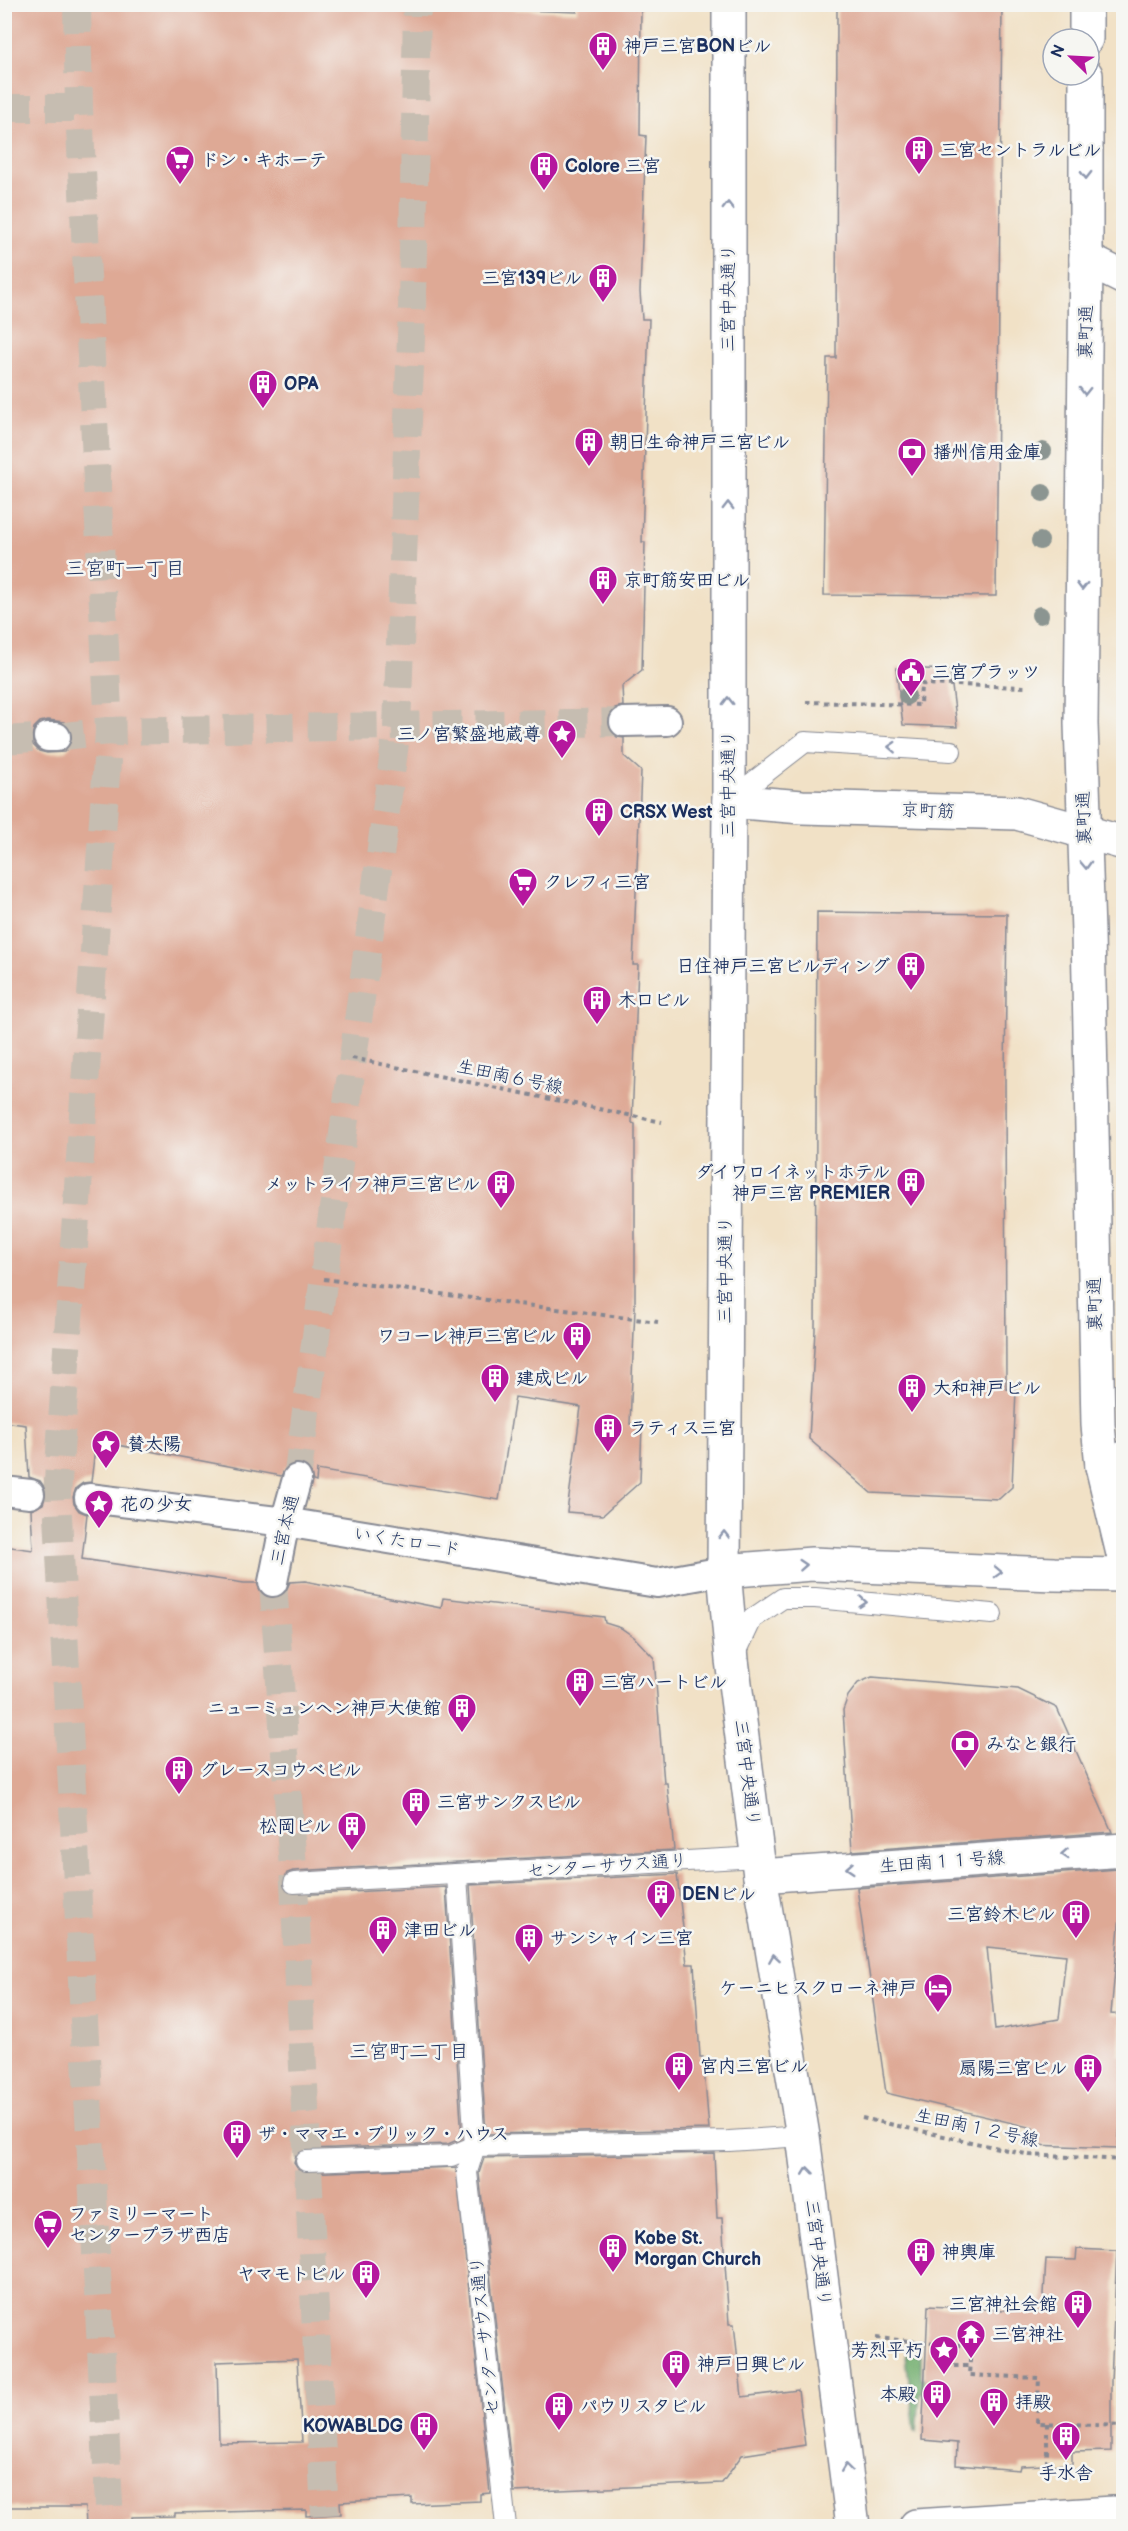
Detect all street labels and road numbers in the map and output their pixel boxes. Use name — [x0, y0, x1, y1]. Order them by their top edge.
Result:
street label: 三宮中央通り — [718, 244, 739, 352]
street label: 裏町通 — [1075, 305, 1097, 359]
street label: 三宮中央通り — [718, 730, 739, 838]
street label: 裏町通 — [1073, 791, 1095, 845]
street label: 京町筋 — [901, 800, 955, 822]
street label: 生田南６号線 — [455, 1056, 565, 1098]
street label: 三宮中央通り — [715, 1216, 736, 1324]
street label: 裏町通 — [1084, 1277, 1106, 1331]
street label: 三宮本通 — [267, 1493, 303, 1567]
street label: いくたロード — [352, 1523, 462, 1561]
street label: 三宮中央通り — [730, 1718, 764, 1828]
street label: 生田南１１号線 — [878, 1847, 1006, 1877]
street label: センターサウス通り — [526, 1850, 688, 1882]
street label: 生田南１２号線 — [913, 2105, 1041, 2151]
street label: 三宮中央通り — [801, 2198, 835, 2308]
street label: センターサウス通り — [466, 2255, 504, 2417]

